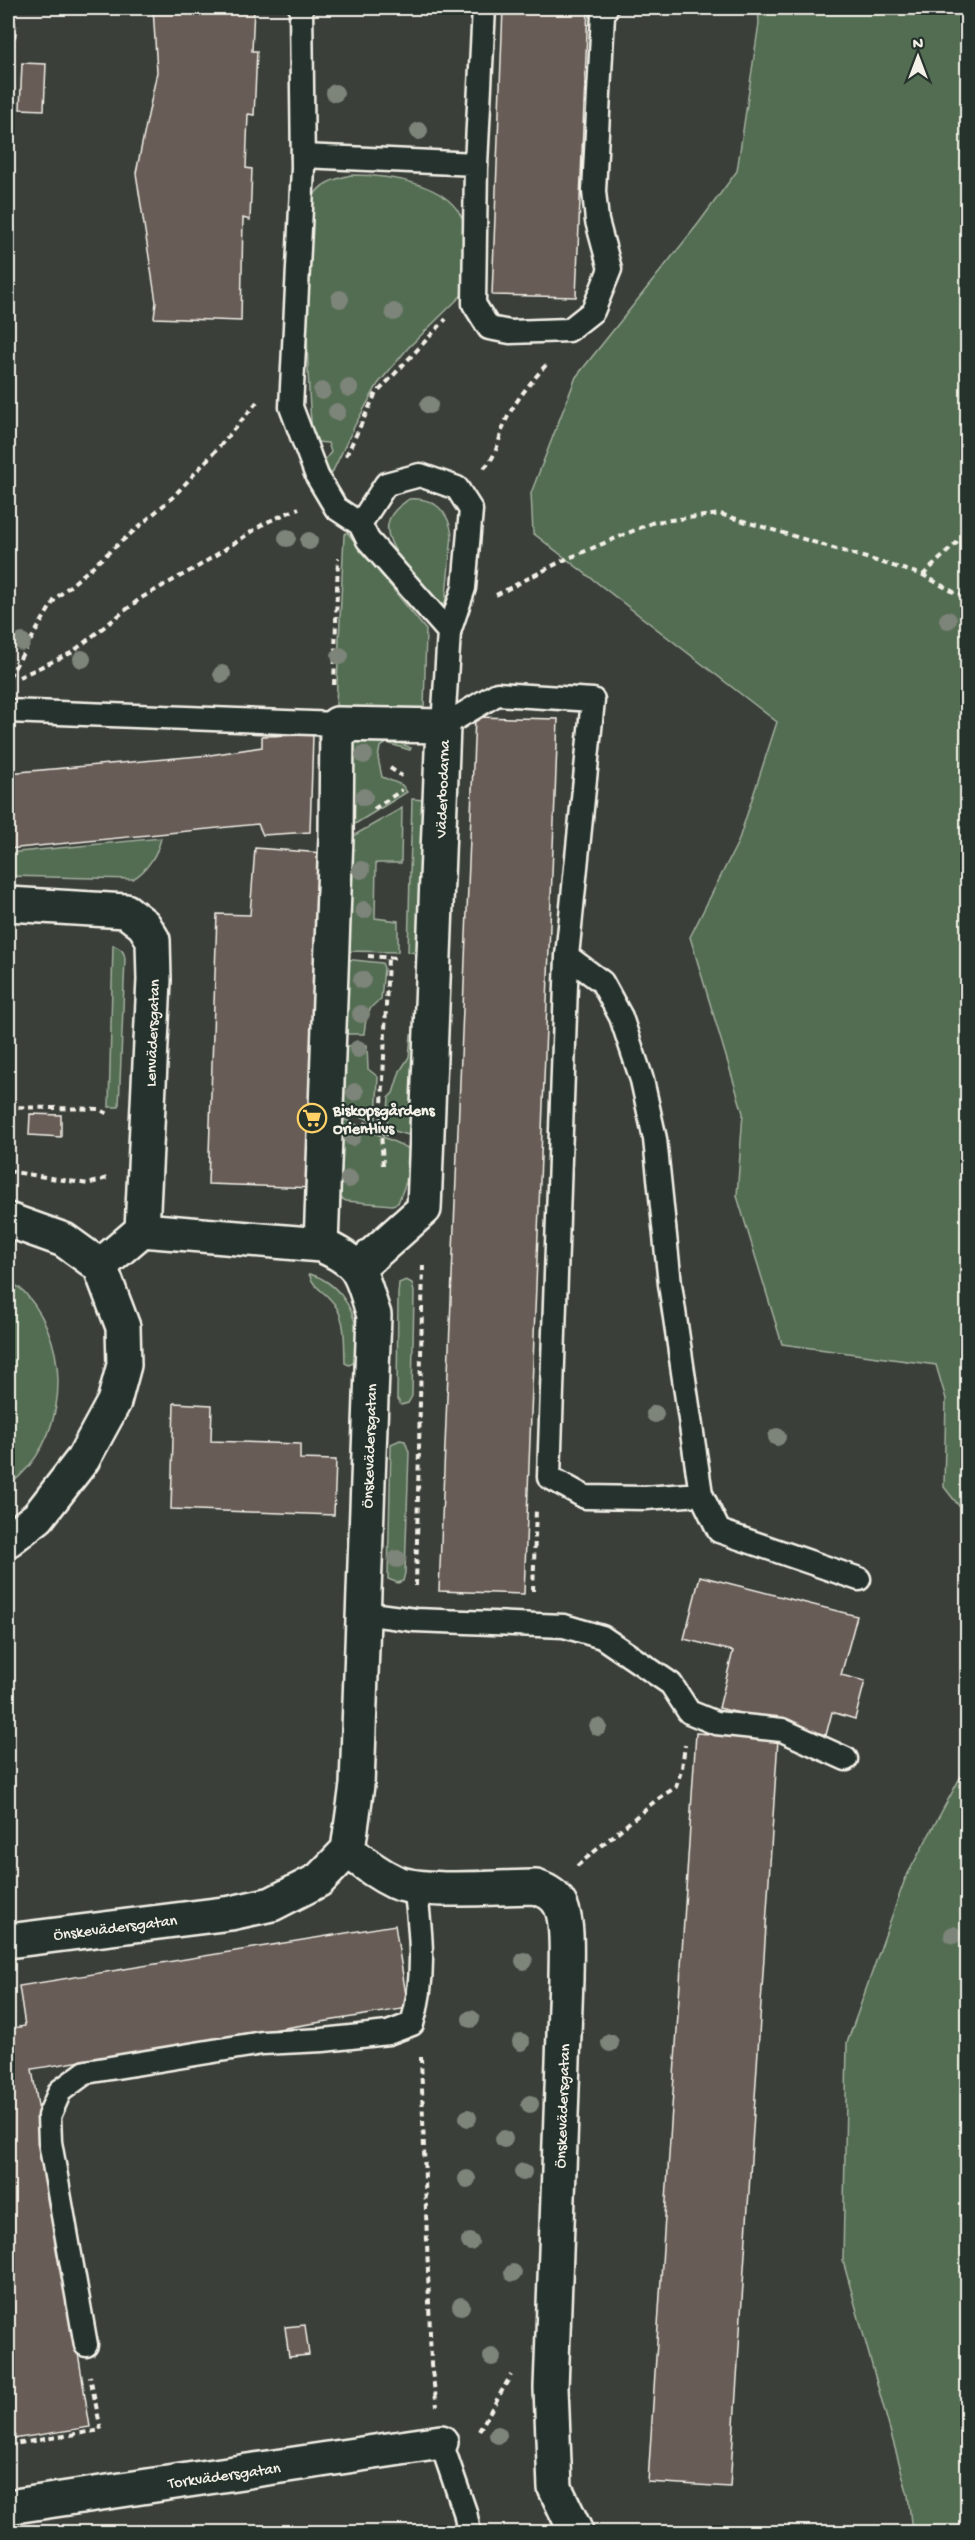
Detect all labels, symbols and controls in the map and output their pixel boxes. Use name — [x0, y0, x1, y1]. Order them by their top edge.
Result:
north arrow — [888, 27, 948, 87]
text: N — [913, 36, 924, 55]
street label: Väderbodarna — [433, 739, 456, 840]
street label: Lenvädersgatan — [143, 979, 166, 1087]
supermarket icon: Biskopsgårdens Orientlivs — [296, 1102, 328, 1134]
place label: Biskopsgårdens Orientlivs — [332, 1102, 436, 1140]
street label: Önskevädersgatan — [360, 1383, 383, 1509]
street label: Önskevädersgatan — [52, 1912, 179, 1946]
street label: Önskevädersgatan — [553, 2043, 576, 2169]
street label: Torkvädersgatan — [166, 2460, 282, 2495]

